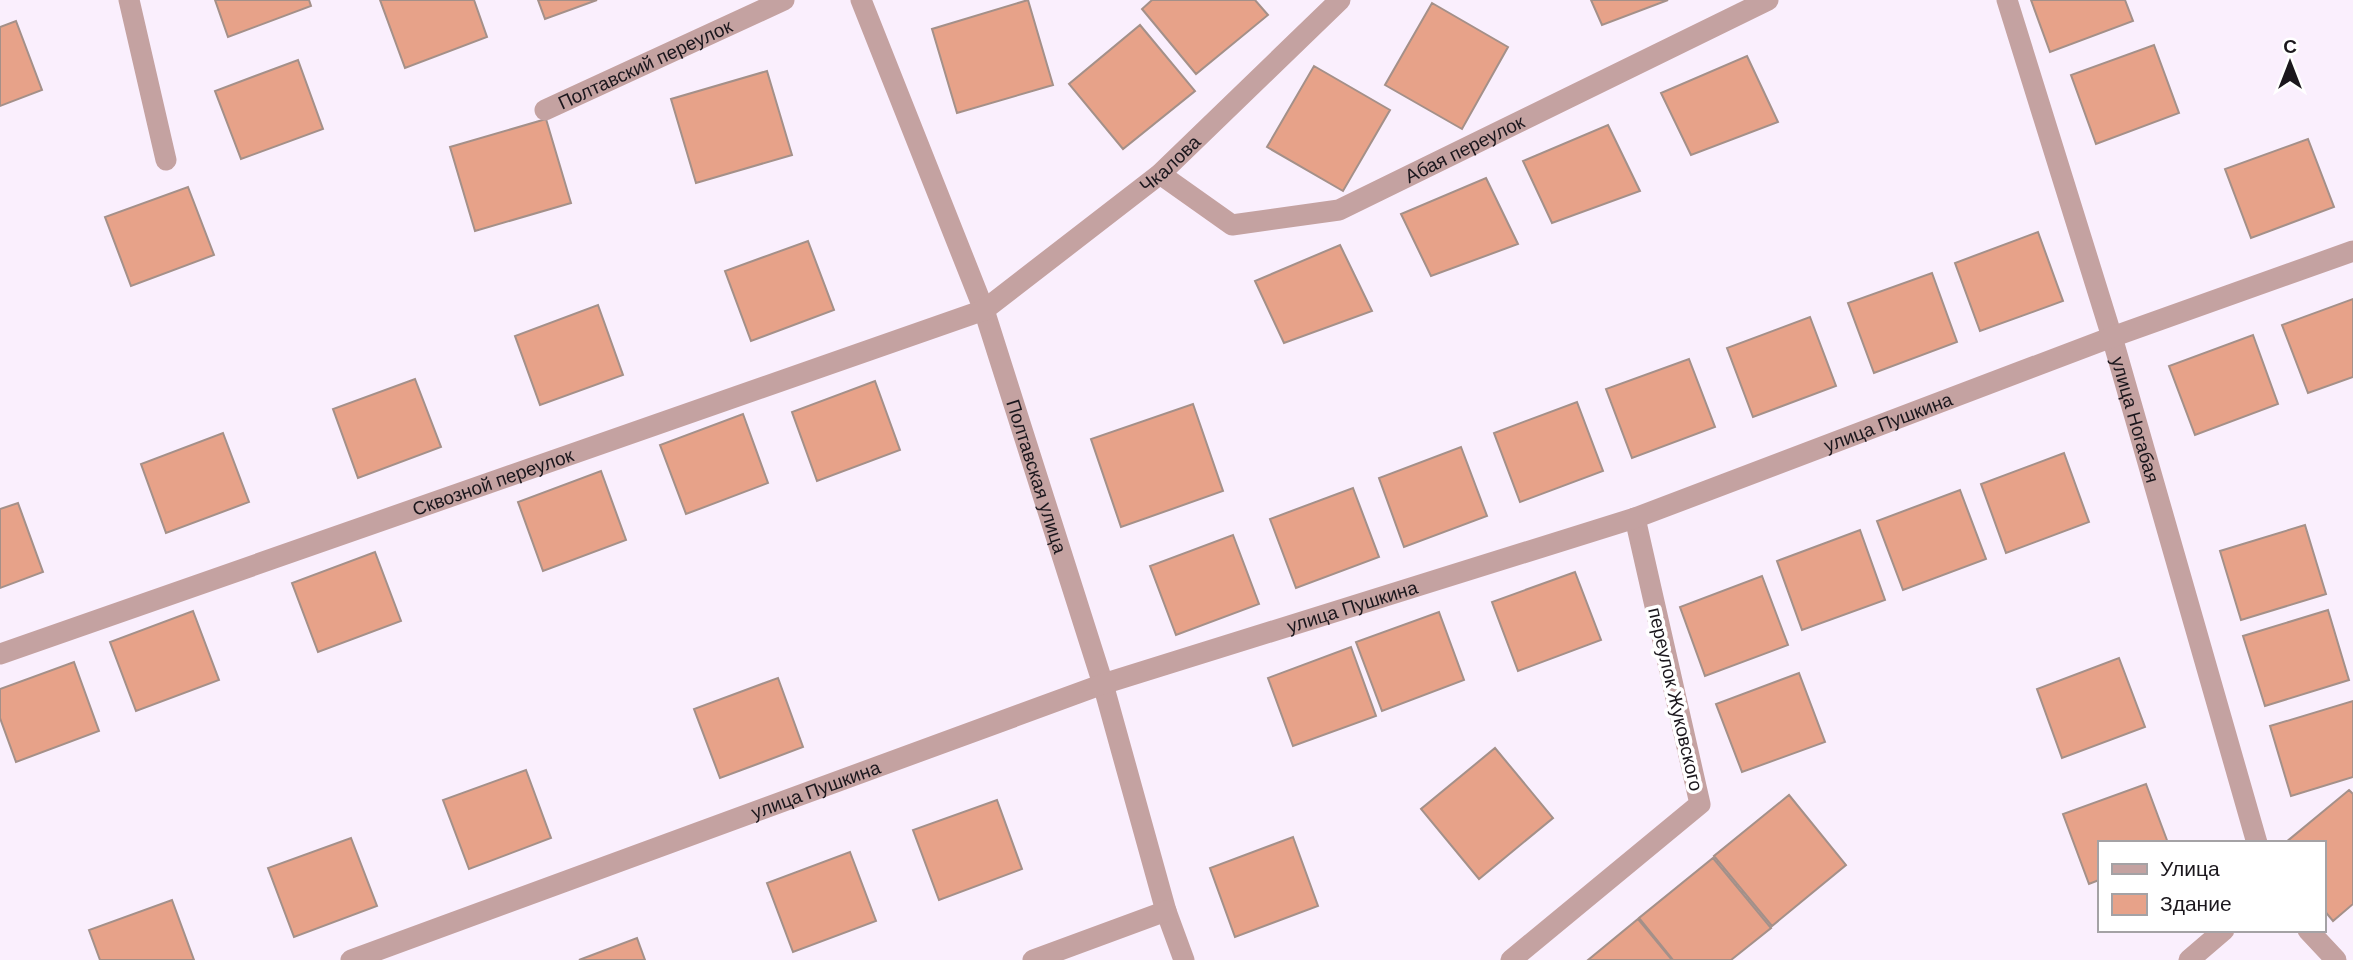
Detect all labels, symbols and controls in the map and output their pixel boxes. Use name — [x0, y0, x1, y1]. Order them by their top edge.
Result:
street label: Полтавский переулок — [554, 13, 737, 115]
north arrow — [2255, 28, 2325, 98]
text: С — [2283, 34, 2297, 59]
street label: Абая переулок — [1401, 109, 1529, 189]
street label: Чкалова — [1134, 129, 1206, 198]
street label: улица Ногабая — [2105, 354, 2165, 486]
street label: улица Пушкина — [1820, 387, 1957, 458]
street label: Полтавская улица — [1000, 396, 1073, 557]
street label: Сквозной переулок — [409, 442, 577, 522]
street label: улица Пушкина — [1284, 574, 1421, 639]
street label: переулок Жуковского — [1642, 605, 1709, 793]
street label: улица Пушкина — [748, 755, 884, 825]
legend — [2098, 841, 2325, 932]
text: Улица — [2160, 855, 2220, 883]
text: Здание — [2160, 890, 2232, 918]

